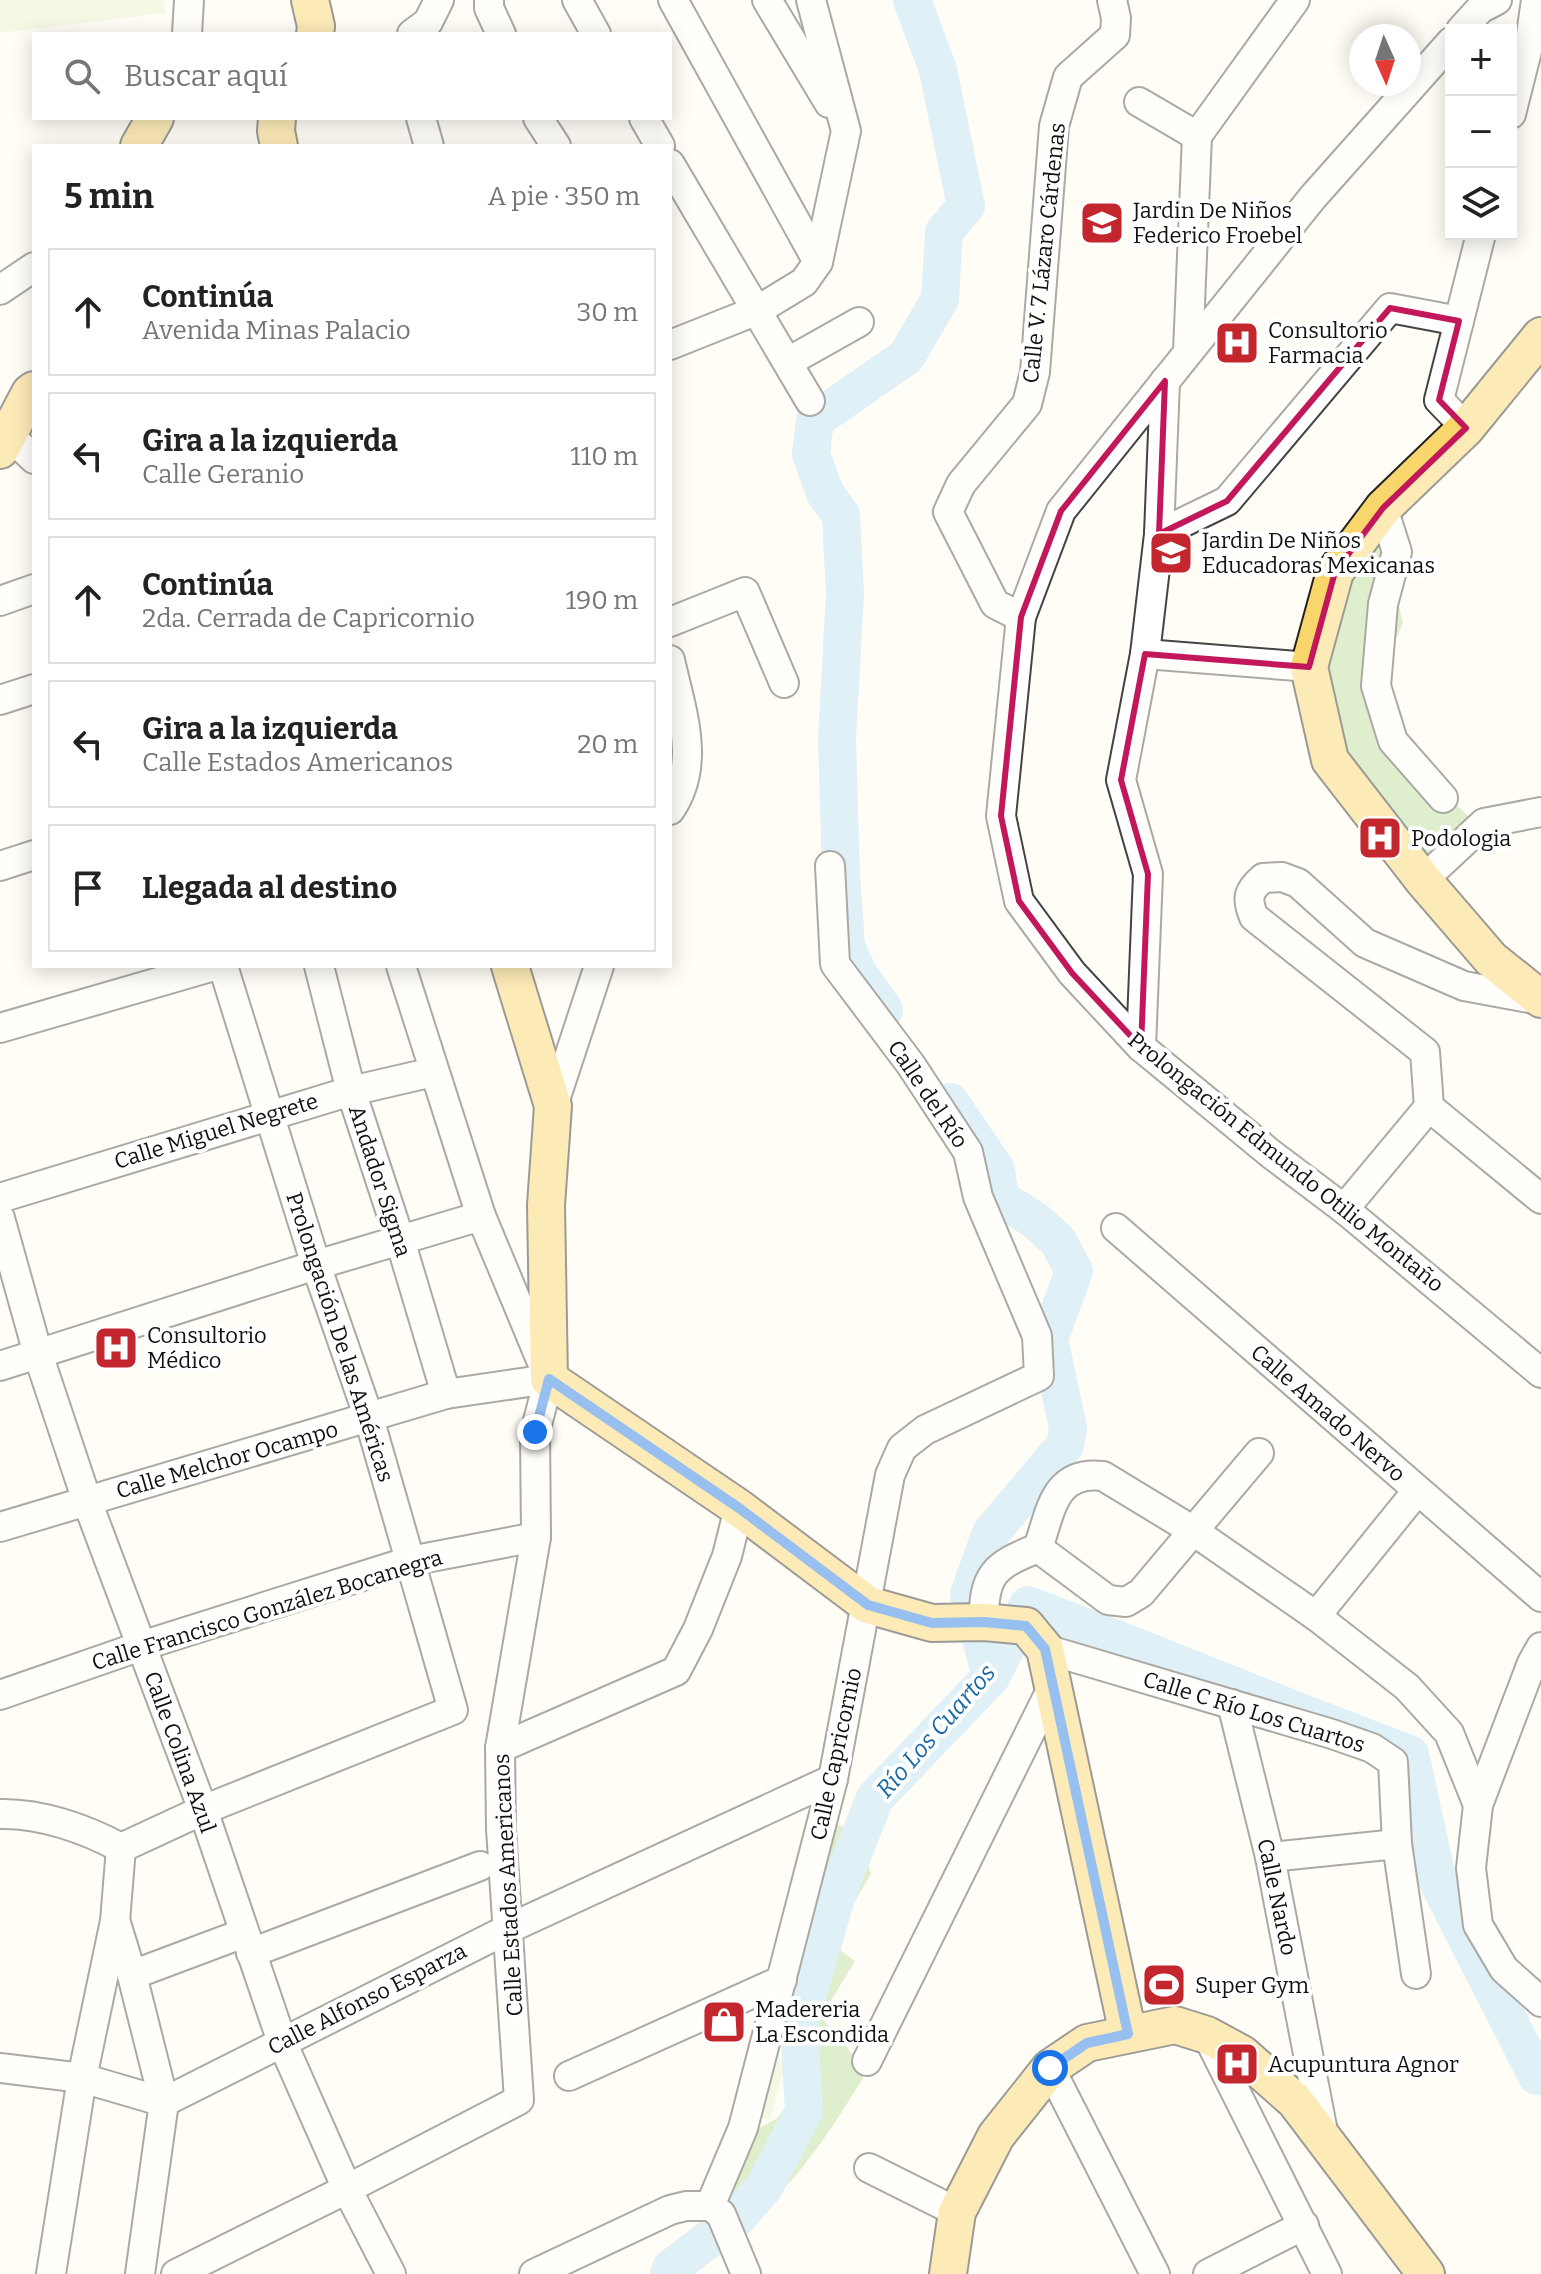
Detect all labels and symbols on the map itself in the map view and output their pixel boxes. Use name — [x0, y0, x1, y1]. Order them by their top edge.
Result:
north arrow — [1349, 24, 1421, 96]
street label: Calle V. 7 Lázaro Cárdenas — [1017, 121, 1071, 385]
place label: Jardin De Niños Federico Froebel — [1132, 197, 1302, 249]
school or university icon: Jardin De Niños Federico Froebel — [1078, 199, 1126, 247]
place label: Consultorio Farmacia — [1268, 317, 1388, 369]
hospital icon: Consultorio Farmacia — [1213, 319, 1261, 367]
place label: Jardin De Niños Educadoras Mexicanas — [1201, 527, 1435, 579]
school or university icon: Jardin De Niños Educadoras Mexicanas — [1147, 529, 1195, 577]
hospital icon: Podologia — [1356, 814, 1404, 862]
place label: Podologia — [1411, 825, 1511, 852]
street label: Prolongación Edmundo Otilio Montaño — [1123, 1026, 1449, 1298]
street label: Calle del Río — [882, 1035, 974, 1153]
street label: Calle Miguel Negrete — [111, 1087, 321, 1175]
street label: Andador Sigma — [343, 1102, 417, 1260]
street label: Prolongación De las Américas — [280, 1189, 400, 1485]
place label: Consultorio Médico — [147, 1322, 267, 1374]
hospital icon: Consultorio Médico — [92, 1324, 140, 1372]
street label: Calle Amado Nervo — [1245, 1339, 1411, 1487]
route end — [517, 1414, 553, 1450]
street label: Calle Melchor Ocampo — [113, 1415, 341, 1505]
street label: Calle Francisco González Bocanegra — [88, 1544, 446, 1676]
water label: Río Los Cuartos — [871, 1659, 1001, 1803]
street label: Calle Capricornio — [805, 1665, 867, 1843]
street label: Calle C Río Los Cuartos — [1140, 1665, 1368, 1759]
street label: Calle Colina Azul — [138, 1668, 222, 1836]
street label: Calle Estados Americanos — [488, 1753, 528, 2017]
street label: Calle Nardo — [1251, 1836, 1303, 1958]
street label: Calle Alfonso Esparza — [263, 1937, 471, 2061]
sports icon: Super Gym — [1140, 1961, 1188, 2009]
place label: Super Gym — [1195, 1972, 1309, 1999]
place label: Madereria La Escondida — [755, 1996, 889, 2048]
shop icon: Madereria La Escondida — [700, 1998, 748, 2046]
hospital icon: Acupuntura Agnor — [1213, 2040, 1261, 2088]
route start — [1032, 2050, 1068, 2086]
place label: Acupuntura Agnor — [1268, 2051, 1459, 2078]

